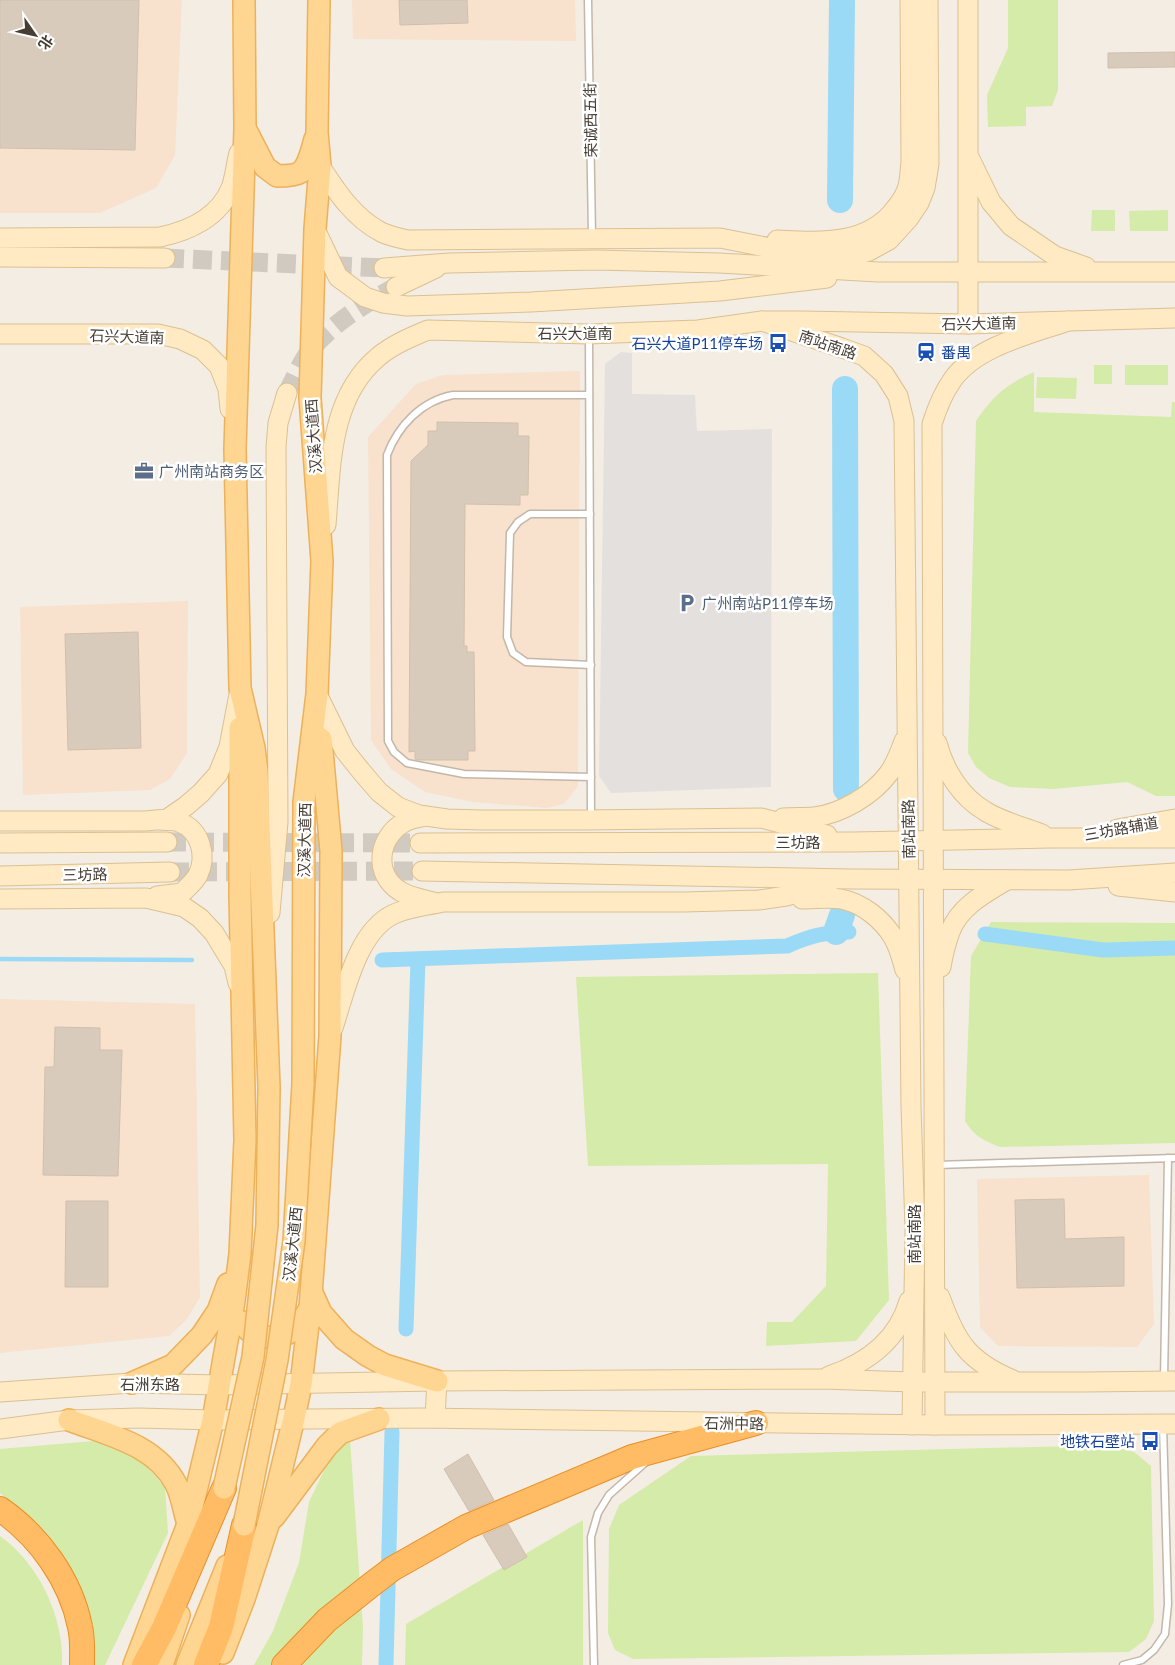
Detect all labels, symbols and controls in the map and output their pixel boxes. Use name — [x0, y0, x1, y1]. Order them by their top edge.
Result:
north arrow — [10, 10, 60, 60]
text: 北 — [35, 32, 57, 53]
street label: 荣诚西五街 — [580, 82, 600, 158]
street label: 石兴大道南 — [941, 313, 1017, 333]
street label: 石兴大道南 — [537, 324, 613, 342]
street label: 石兴大道南 — [89, 326, 165, 346]
street label: 南站南路 — [797, 326, 859, 362]
bus stop icon: 石兴大道P11停车场 — [767, 332, 789, 354]
place label: 石兴大道P11停车场 — [632, 334, 763, 352]
station icon: 番禺 — [915, 341, 937, 363]
place label: 番禺 — [941, 343, 971, 361]
street label: 汉溪大道西 — [301, 398, 325, 474]
office icon: 广州南站商务区 — [133, 460, 155, 482]
place label: 广州南站商务区 — [159, 462, 264, 480]
parking icon: 广州南站P11停车场 — [676, 592, 698, 614]
place label: 广州南站P11停车场 — [702, 594, 833, 612]
street label: 南站南路 — [898, 799, 918, 859]
street label: 汉溪大道西 — [294, 802, 314, 878]
street label: 三坊路辅道 — [1082, 813, 1160, 843]
street label: 三坊路 — [775, 833, 821, 851]
street label: 三坊路 — [62, 865, 108, 883]
street label: 南站南路 — [905, 1204, 923, 1264]
street label: 汉溪大道西 — [279, 1206, 305, 1282]
street label: 石洲东路 — [120, 1375, 180, 1393]
street label: 石洲中路 — [704, 1413, 764, 1433]
bus stop icon: 地铁石壁站 — [1139, 1430, 1161, 1452]
place label: 地铁石壁站 — [1060, 1432, 1135, 1450]

